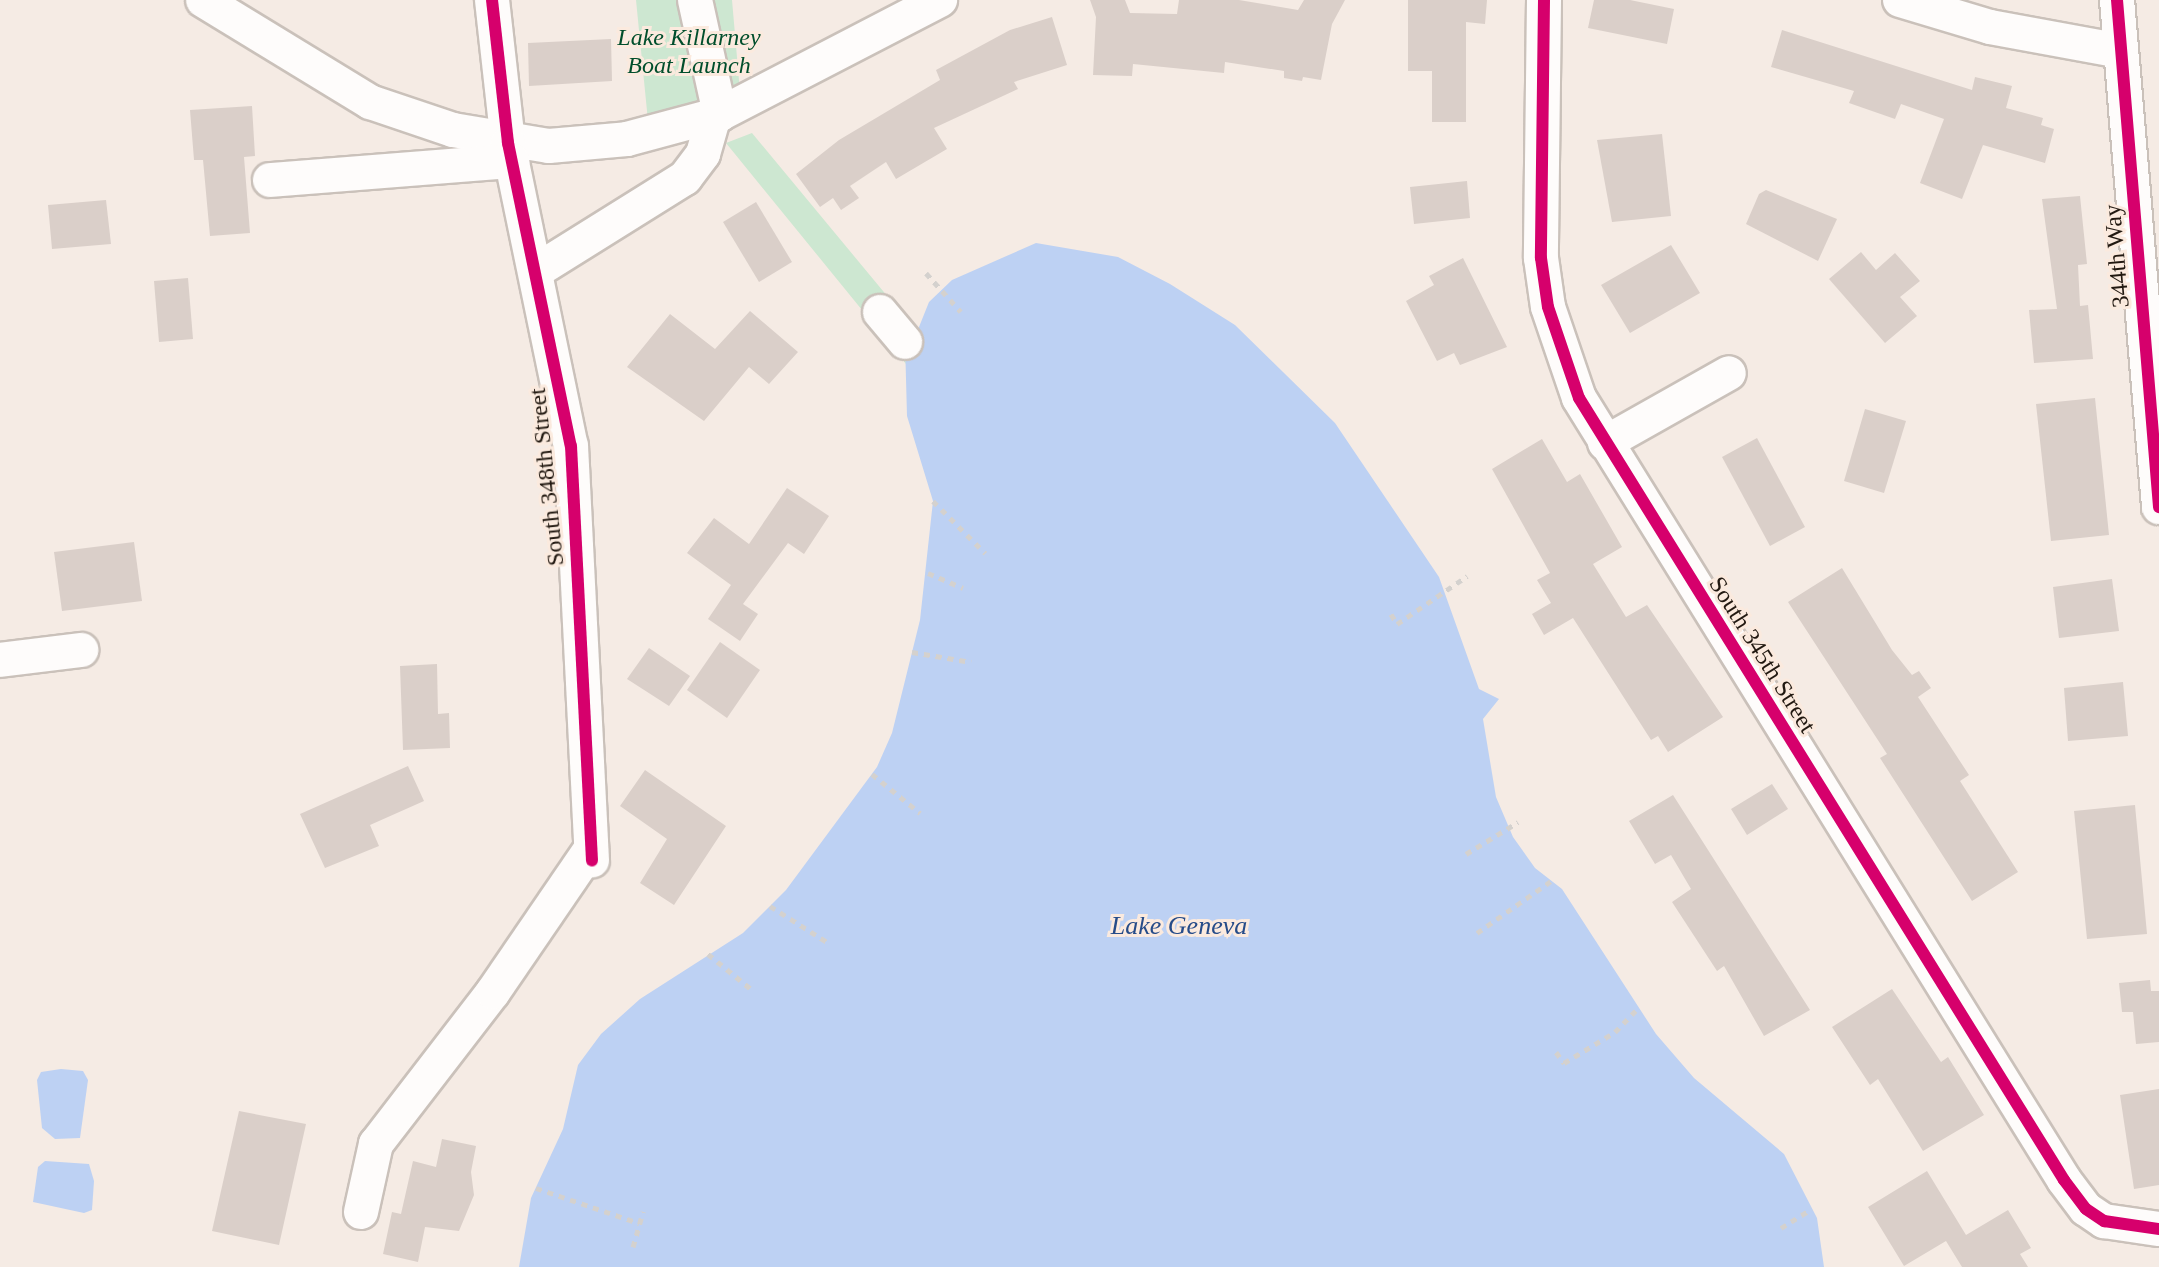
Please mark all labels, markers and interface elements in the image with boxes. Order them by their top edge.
park label: Lake Killarney Boat Launch [617,24,761,80]
street label: 344th Way [2098,203,2136,309]
street label: South 348th Street [523,387,571,567]
street label: South 345th Street [1702,572,1822,738]
water label: Lake Geneva [1111,910,1247,942]

